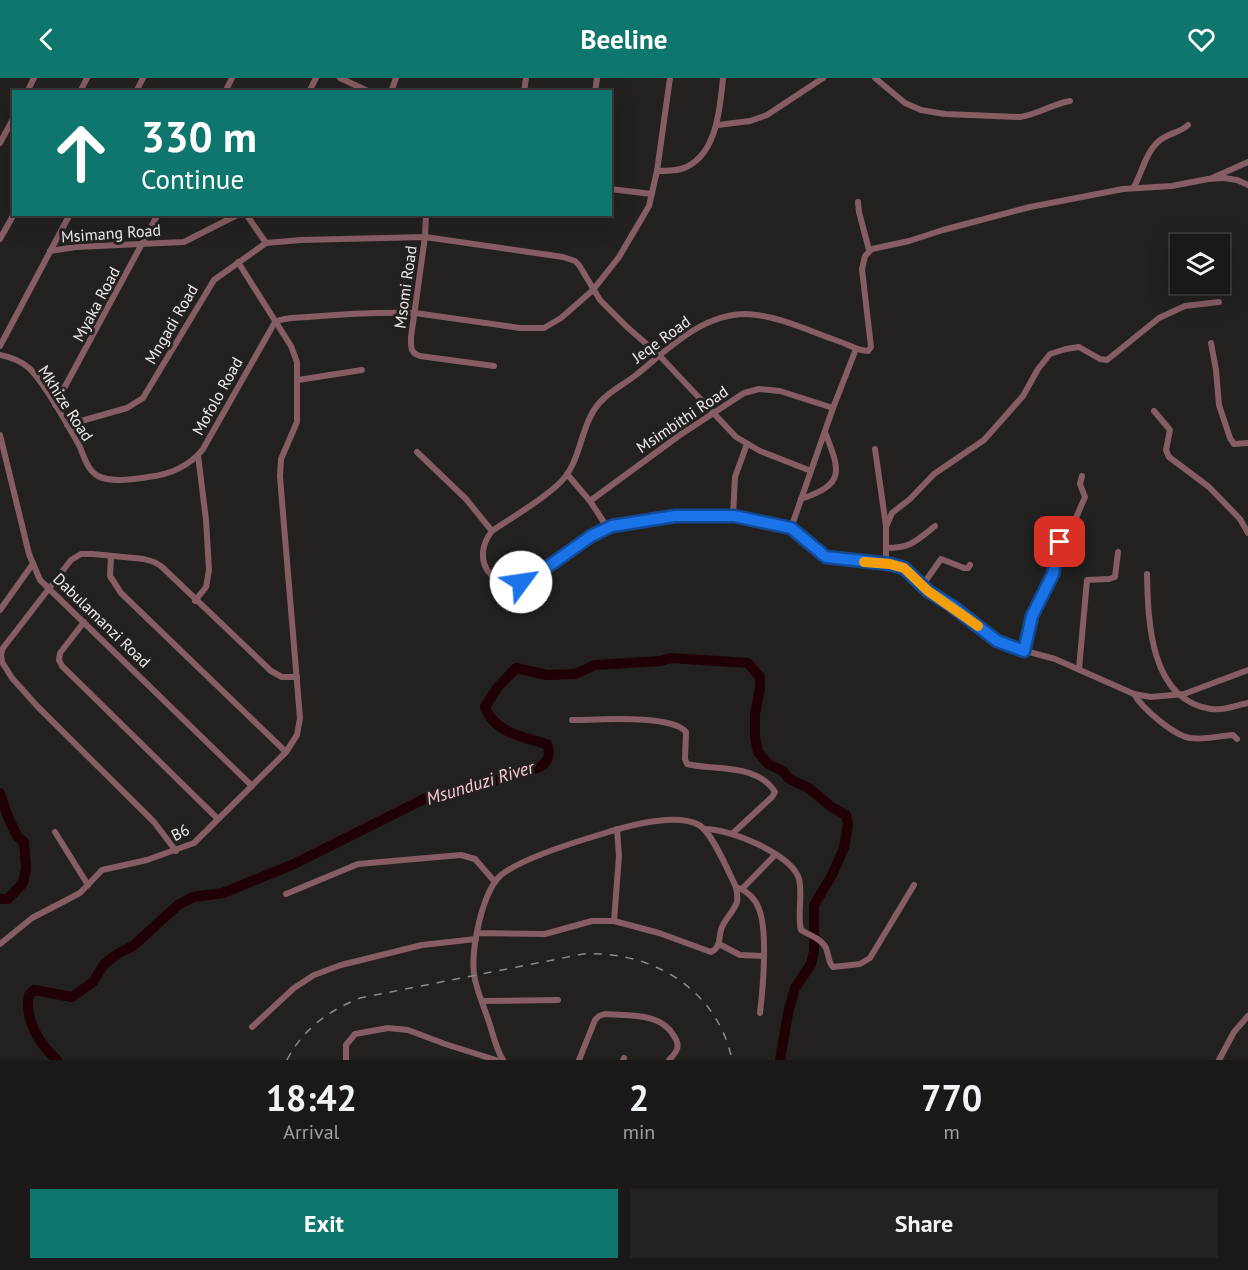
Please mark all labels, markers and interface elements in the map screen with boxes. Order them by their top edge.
text: Beeline [581,22,667,56]
icon: back [30,23,63,56]
icon: heart [1185,23,1218,56]
text: 330 m [141,109,257,164]
icon: ahead [42,114,120,192]
text: Continue [141,162,244,196]
street label: Msimang Road [60,220,162,246]
map controls [1170,234,1230,294]
button: layers [1170,234,1230,294]
street label: Msomi Road [389,244,421,330]
street label: Myaka Road [68,263,124,345]
street label: Mngadi Road [140,280,202,368]
street label: Jeqe Road [627,311,694,368]
street label: Mofolo Road [187,354,247,438]
street label: Mkhize Road [34,361,98,445]
street label: Msimbithi Road [632,381,732,457]
pin [1034,516,1085,567]
icon: arrive [1043,525,1076,558]
position arrow [489,550,553,614]
street label: Dabulamanzi Road [49,569,155,671]
water label: Msunduzi River [423,755,538,810]
street label: B6 [167,819,193,845]
text: 18:42 [266,1074,357,1121]
text: 2 [629,1074,649,1121]
text: 770 [921,1074,982,1121]
text: Arrival [283,1119,339,1145]
text: min [623,1119,655,1145]
text: m [944,1119,960,1145]
button: Exit [30,1189,618,1258]
button: Share [630,1189,1218,1258]

